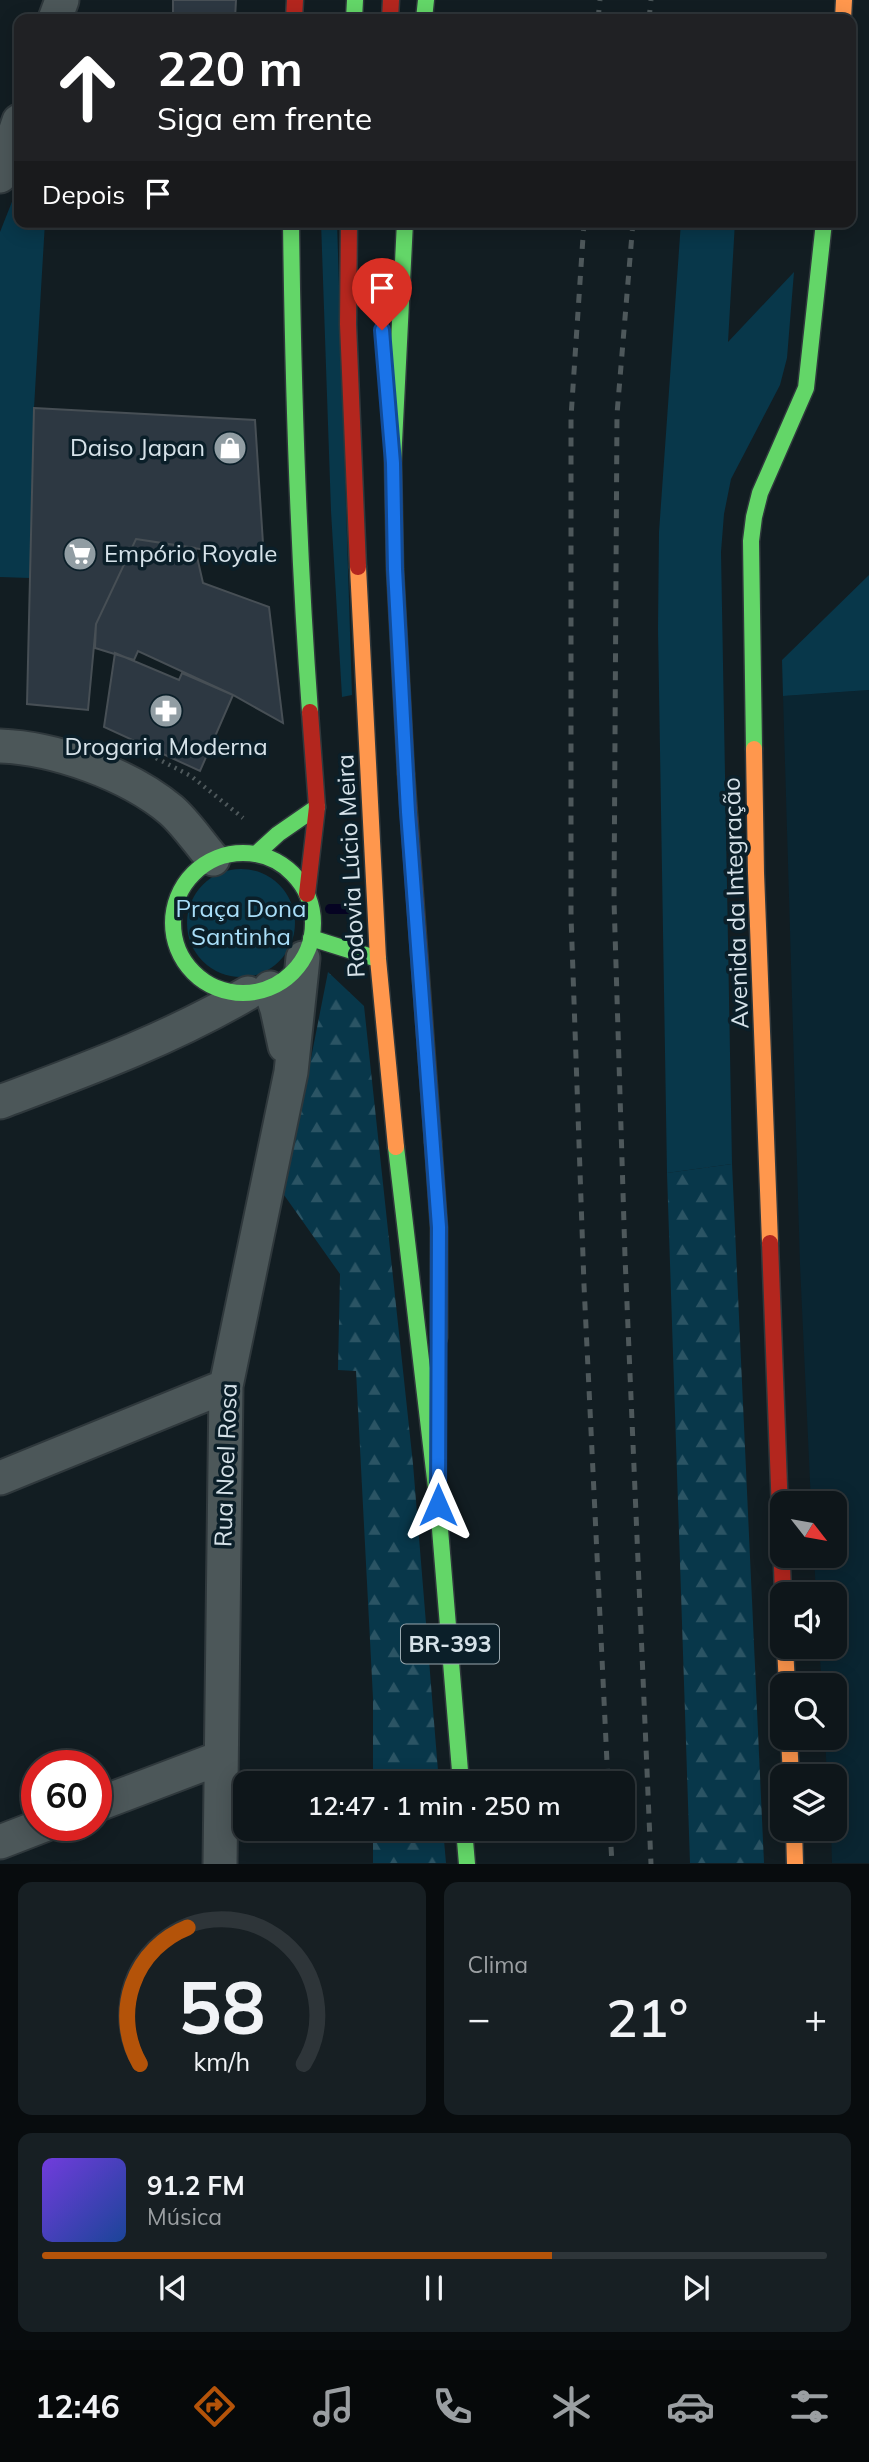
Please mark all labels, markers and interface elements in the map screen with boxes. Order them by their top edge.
text: 220 m [157,37,303,98]
icon: ahead [42,42,133,133]
text: Siga em frente [157,98,372,138]
icon: arrive [139,175,177,213]
text: Depois [42,178,125,211]
pin [352,258,412,330]
icon: arrive [363,269,401,307]
shop icon: Daiso Japan [211,429,249,467]
place label: Daiso Japan [70,432,205,462]
supermarket icon: Empório Royale [61,535,99,573]
place label: Empório Royale [104,538,277,568]
pharmacy icon: Drogaria Moderna [147,692,185,730]
place label: Drogaria Moderna [64,731,268,761]
street label: Rodovia Lúcio Meira [329,754,371,979]
street label: Avenida da Integração [716,777,754,1029]
park label: Praça Dona Santinha [176,893,306,951]
street label: Rua Noel Rosa [207,1382,243,1548]
position arrow [401,1468,475,1542]
north arrow [770,1491,847,1568]
map controls [770,1491,847,1841]
button: sound [770,1582,847,1659]
road number: BR-393 [401,1624,499,1664]
button: search [770,1673,847,1750]
speed limit sign: 60 [21,1750,112,1841]
button: layers [770,1764,847,1841]
text: 12:47 · 1 min · 250 m [307,1789,561,1822]
text: Clima [468,1950,528,1979]
text: 58 [178,1962,265,2053]
text: 21° [606,1985,688,2050]
text: − [468,1994,490,2042]
text: + [804,1994,827,2042]
text: km/h [193,2046,250,2077]
text: 91.2 FM [147,2169,245,2202]
text: Música [147,2202,222,2231]
icon: previous [154,2269,192,2307]
icon: pause [415,2269,453,2307]
icon: next [677,2269,715,2307]
icon: directions [190,2382,239,2431]
icon: music [309,2382,358,2431]
icon: phone [428,2382,477,2431]
icon: climate [547,2382,596,2431]
icon: car [666,2382,715,2431]
icon: filters [785,2382,834,2431]
text: 12:46 [35,2386,120,2426]

